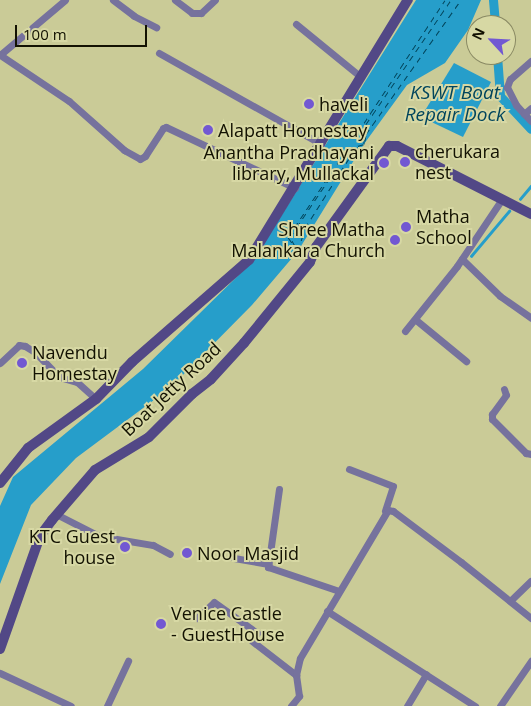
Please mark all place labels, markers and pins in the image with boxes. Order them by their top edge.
place label: haveli [319,93,368,115]
marker: haveli [303,98,315,110]
place label: Alapatt Homestay [218,119,367,141]
marker: Alapatt Homestay [202,124,214,136]
place label: cherukara nest [415,141,500,183]
place label: Anantha Pradhayani library, Mullackal [204,142,374,184]
marker: cherukara nest [399,156,411,168]
marker: Anantha Pradhayani library, Mullackal [378,157,390,169]
place label: Matha School [416,206,472,248]
place label: Shree Matha Malankara Church [231,219,385,262]
marker: Matha School [400,221,412,233]
marker: Shree Matha Malankara Church [389,234,401,246]
place label: Navendu Homestay [32,342,117,384]
marker: Navendu Homestay [16,357,28,369]
place label: KTC Guest house [29,526,115,568]
marker: KTC Guest house [119,541,131,553]
place label: Noor Masjid [197,542,299,564]
marker: Noor Masjid [181,547,193,559]
place label: Venice Castle - GuestHouse [171,603,285,646]
marker: Venice Castle - GuestHouse [155,618,167,630]

